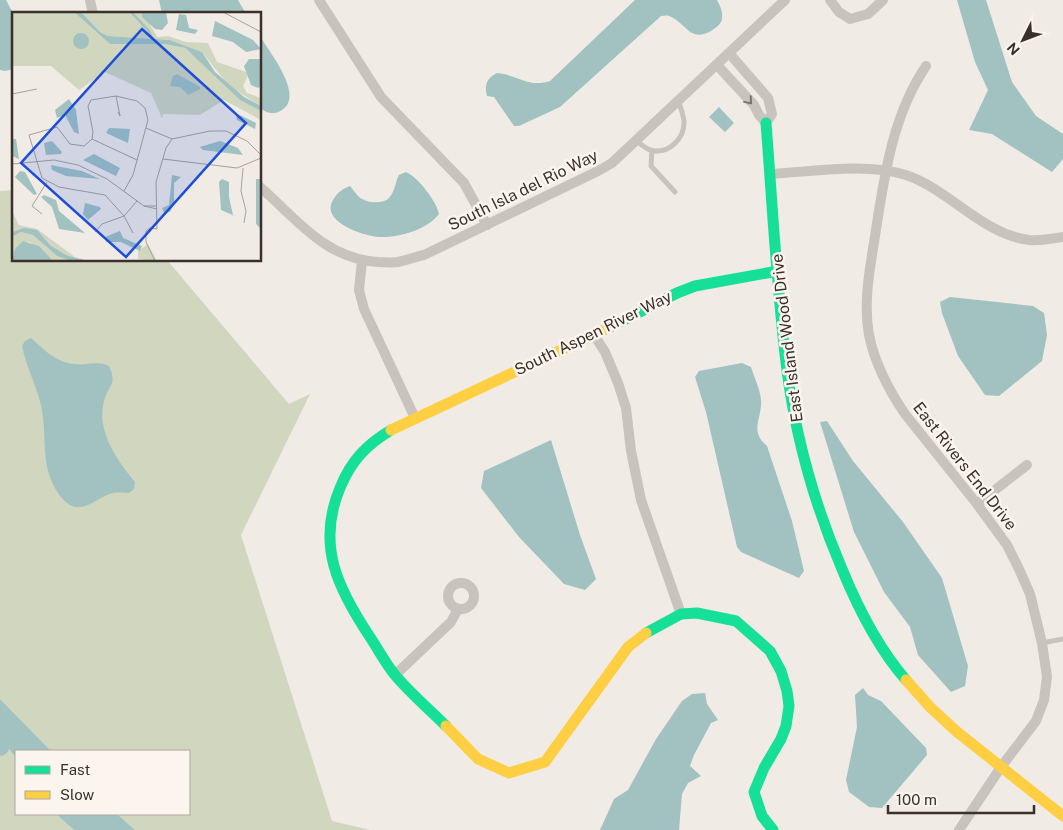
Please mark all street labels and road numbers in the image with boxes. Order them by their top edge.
street label: South Isla del Rio Way [445,145,601,235]
street label: East Island Wood Drive [767,253,807,423]
street label: South Aspen River Way [511,286,675,379]
street label: East Rivers End Drive [909,398,1021,534]

